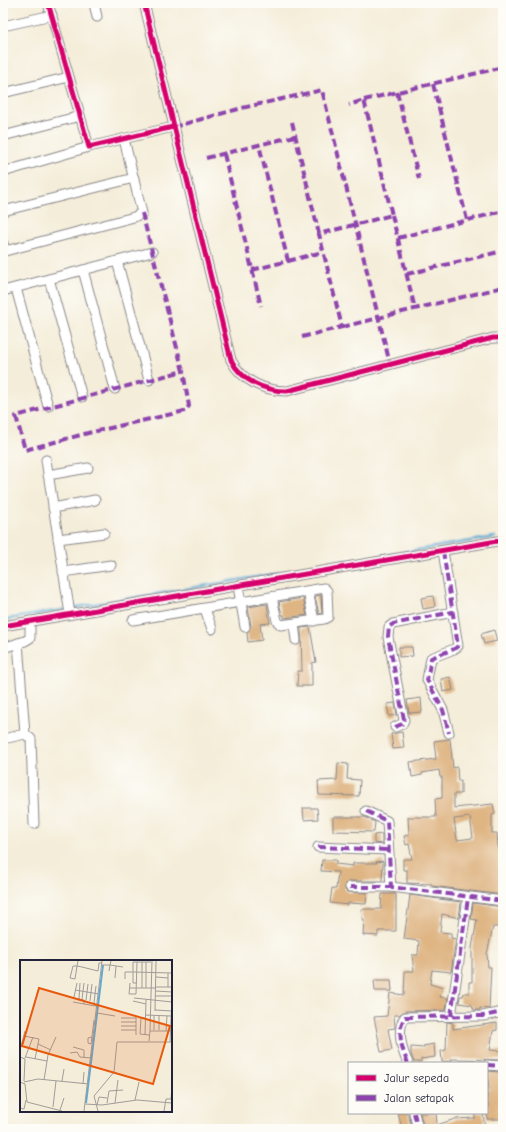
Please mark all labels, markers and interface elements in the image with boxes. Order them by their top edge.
inset map [20,960,172,1112]
legend [348,1062,488,1114]
text: Jalur sepeda [384,1071,449,1085]
text: Jalan setapak [384,1091,454,1105]

